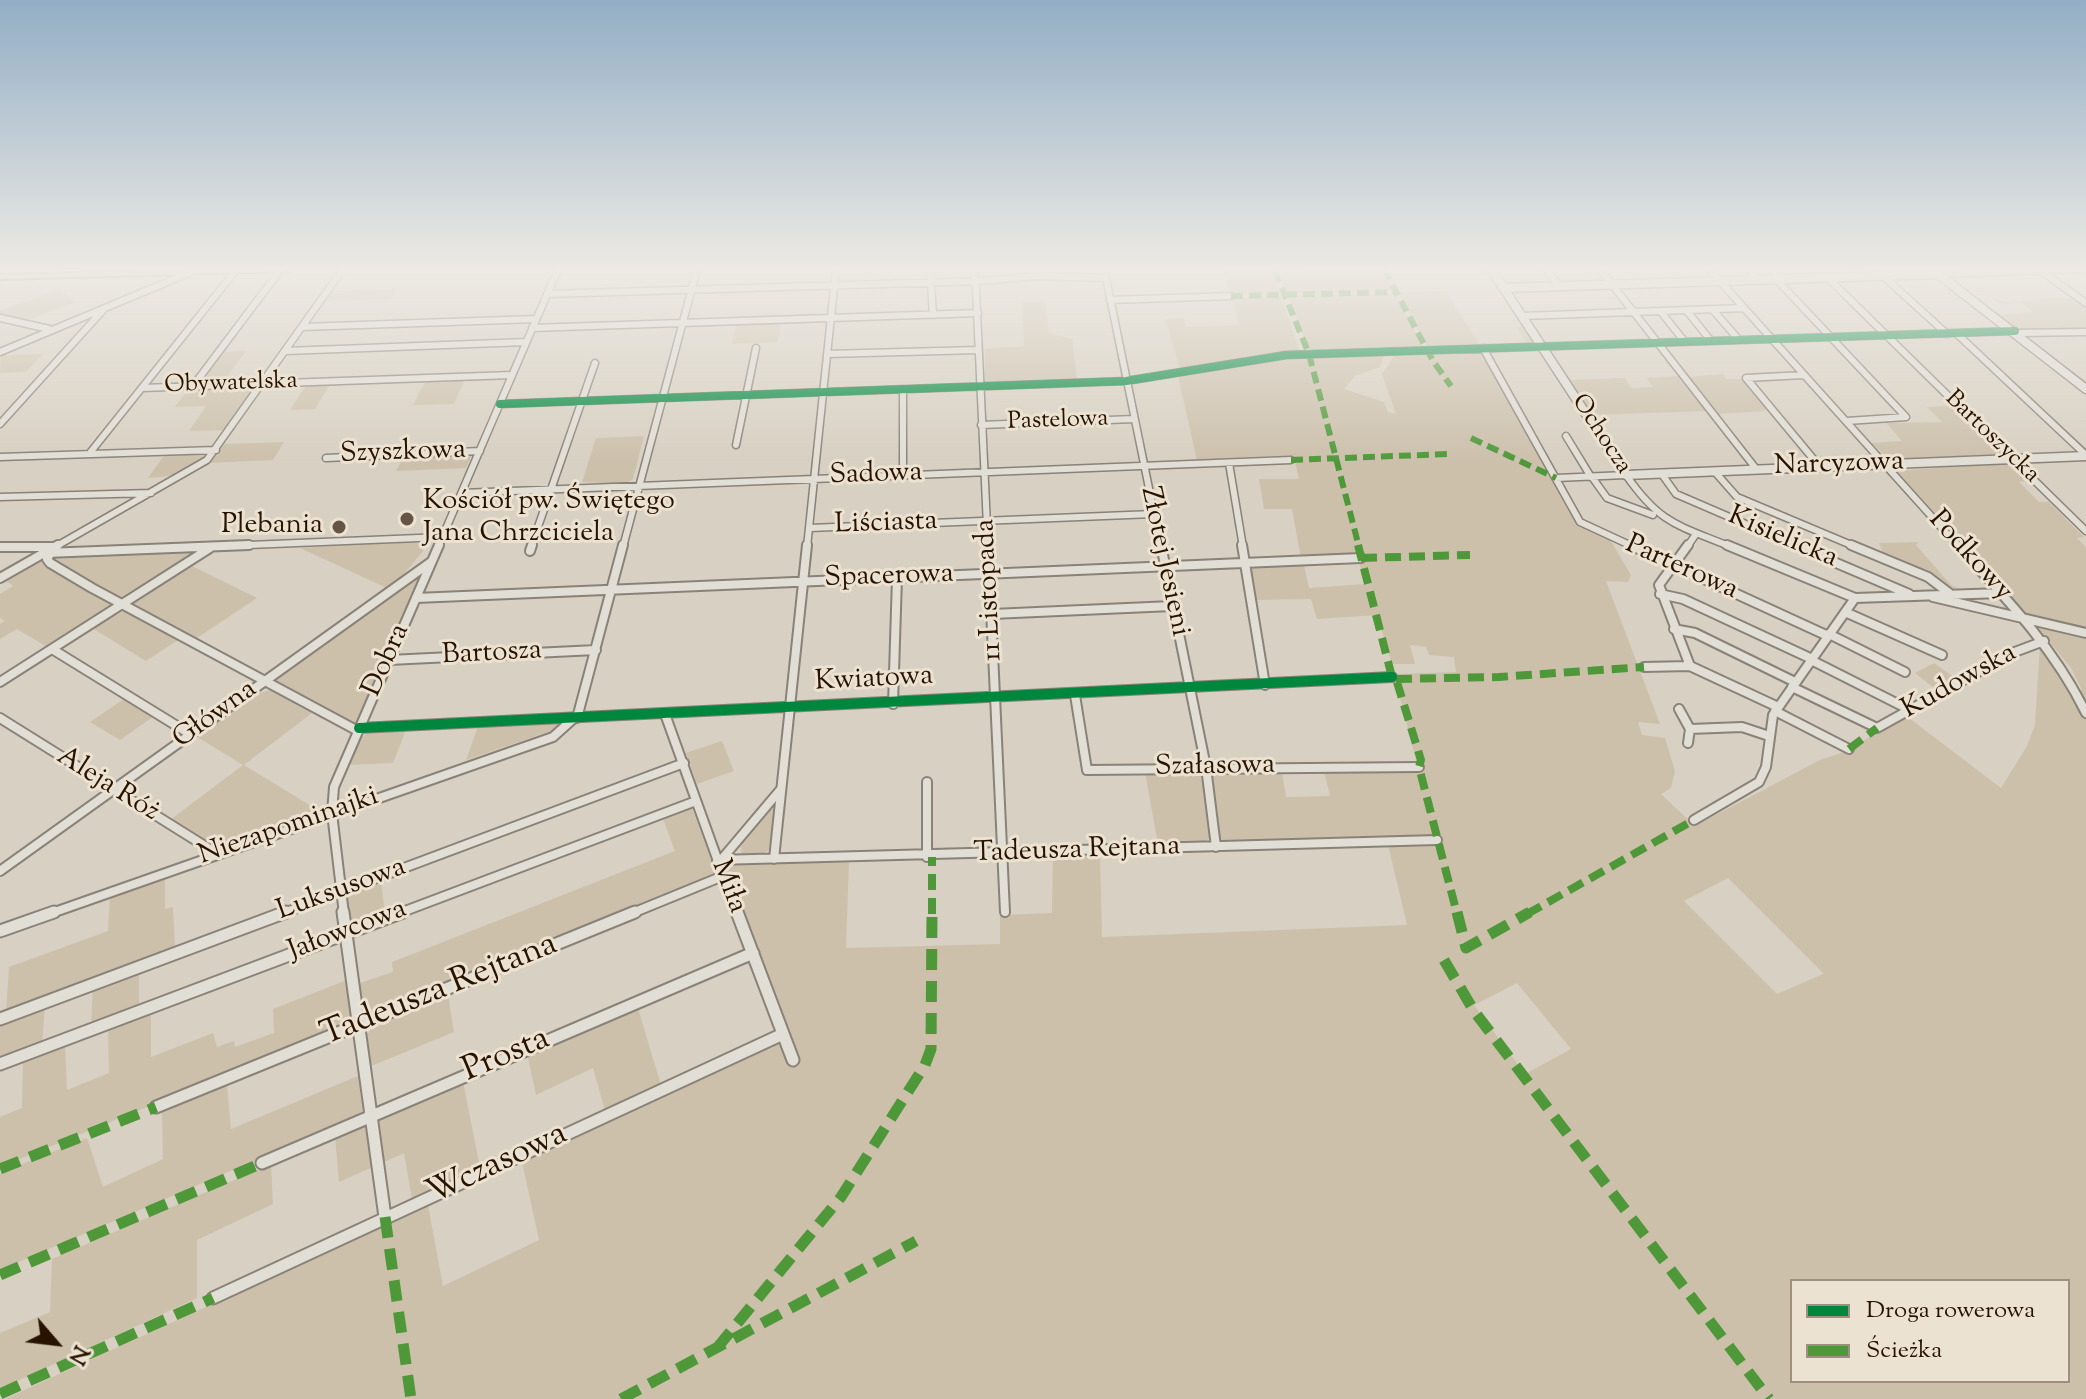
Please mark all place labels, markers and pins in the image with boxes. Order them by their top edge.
place label: Kościół pw. Świętego Jana Chrzciciela [423,486,675,552]
place label: Plebania [221,510,323,544]
marker: Kościół pw. Świętego Jana Chrzciciela [398,510,416,528]
marker: Plebania [330,518,348,536]

